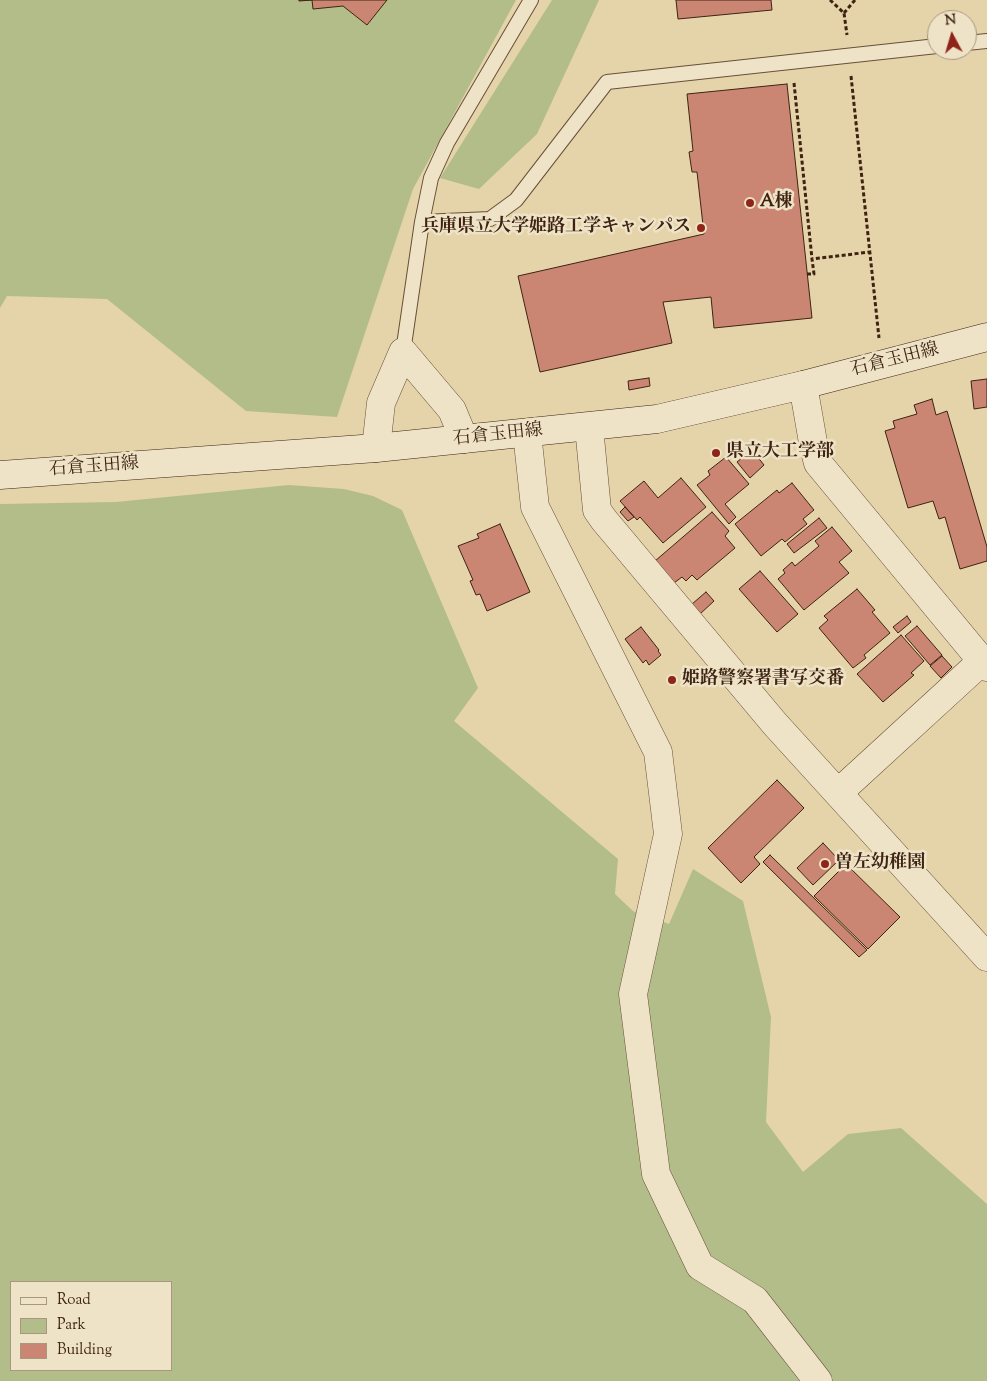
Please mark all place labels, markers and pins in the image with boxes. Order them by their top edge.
place label: A棟 [760,192,793,214]
marker: A棟 [744,197,756,209]
place label: 兵庫県立大学姫路工学キャンパス [421,217,691,239]
marker: 兵庫県立大学姫路工学キャンパス [695,222,707,234]
place label: 県立大工学部 [726,442,834,464]
marker: 県立大工学部 [710,447,722,459]
place label: 姫路警察署書写交番 [682,669,844,691]
marker: 姫路警察署書写交番 [666,674,678,686]
place label: 曽左幼稚園 [835,853,925,875]
marker: 曽左幼稚園 [819,858,831,870]

